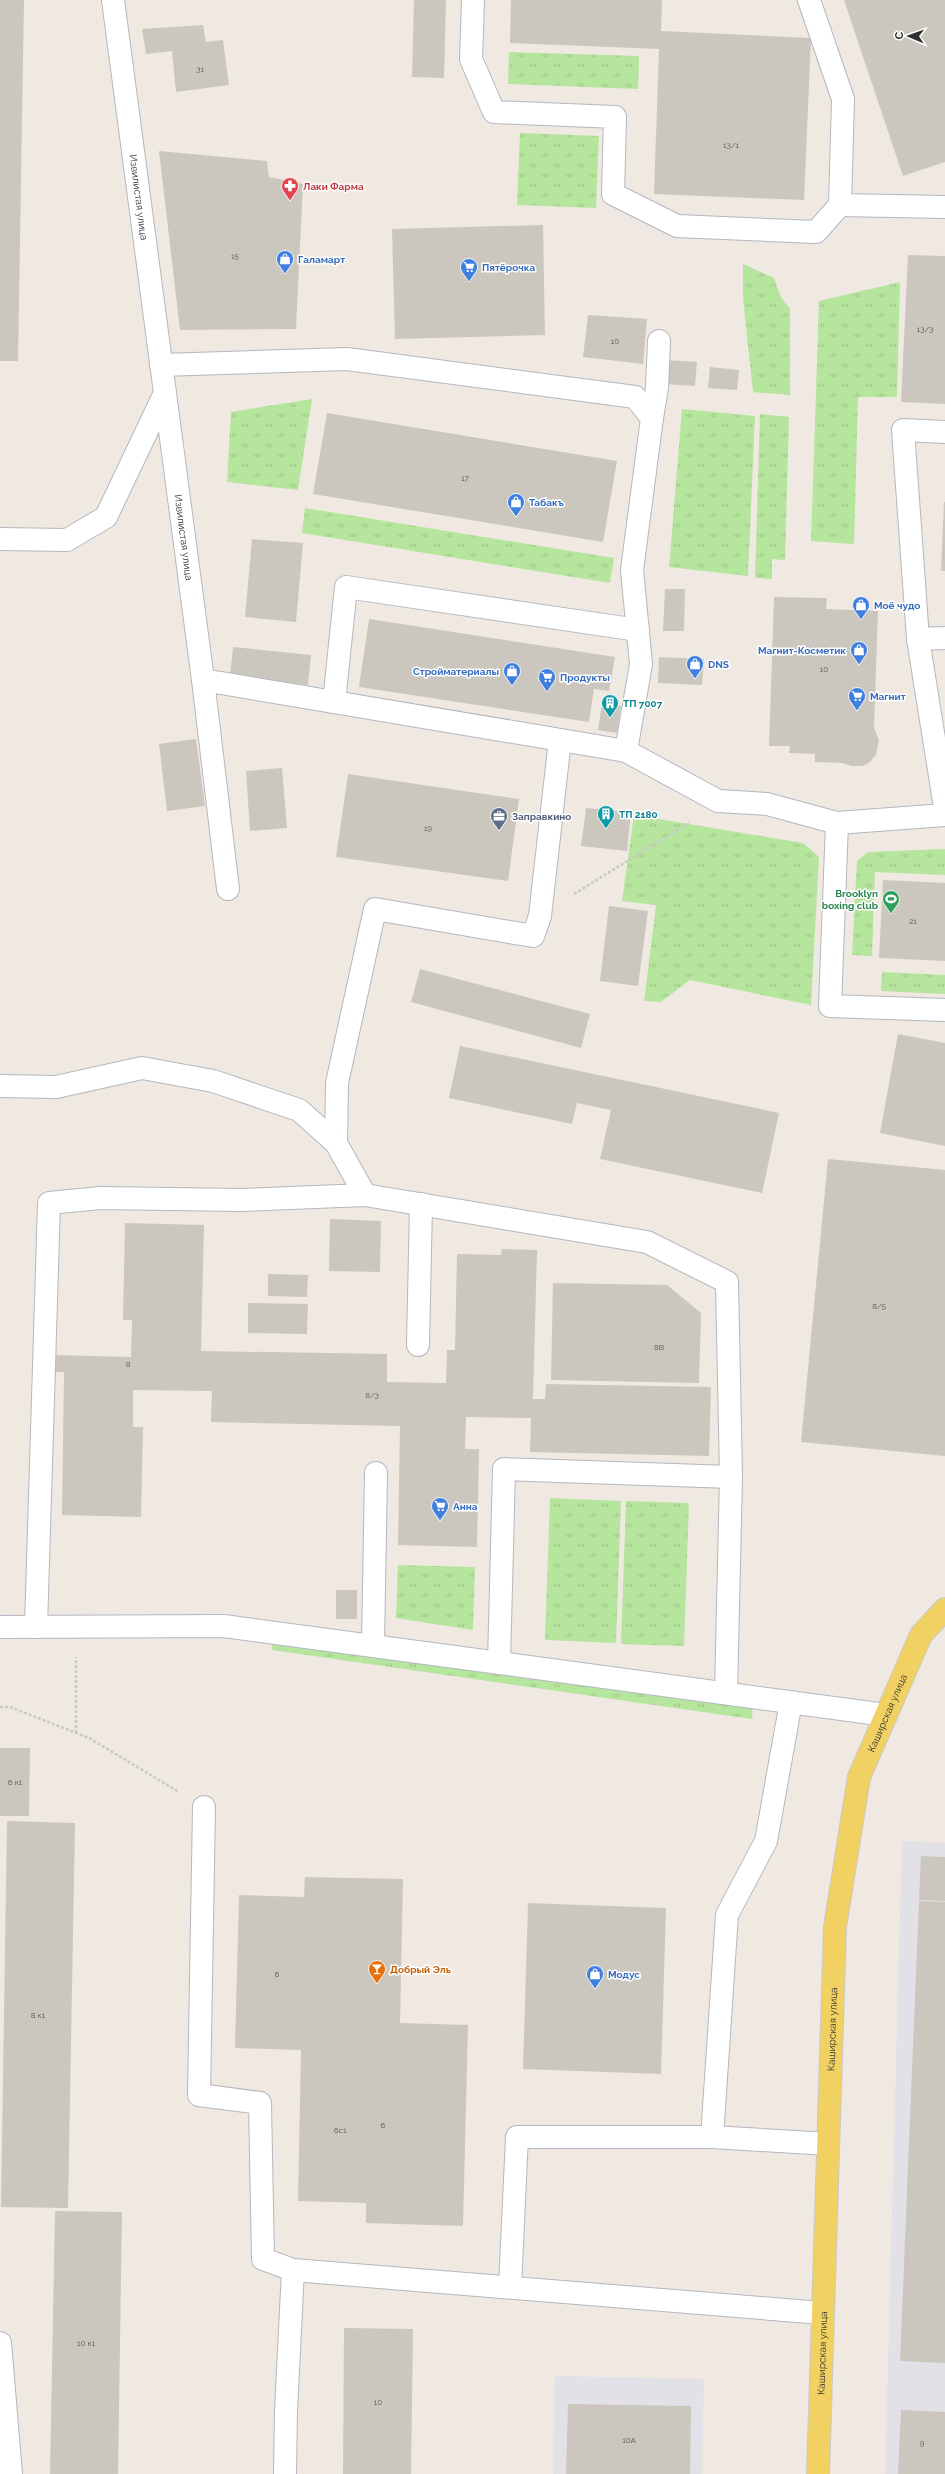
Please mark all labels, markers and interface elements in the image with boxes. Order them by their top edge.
north arrow [889,16,929,56]
text: С [893,31,906,40]
house number: 31 [196,64,204,74]
house number: 13/1 [723,140,739,150]
street label: Извилистая улица [127,154,150,241]
pharmacy icon: Лаки Фарма [280,176,300,201]
place label: Лаки Фарма [303,181,364,192]
shop icon: Галамарт [275,249,295,274]
house number: 15 [231,251,240,261]
place label: Галамарт [298,254,345,265]
supermarket icon: Пятёрочка [459,257,479,282]
place label: Пятёрочка [482,262,535,273]
house number: 13/3 [917,324,933,334]
house number: 10 [611,336,619,346]
house number: 17 [461,473,470,483]
shop icon: Табакъ [506,492,526,517]
street label: Извилистая улица [172,494,195,581]
place label: Табакъ [529,497,564,508]
shop icon: Моё чудо [851,595,871,620]
place label: Моё чудо [874,600,920,611]
shop icon: Магнит-Косметик [849,640,869,665]
place label: Магнит-Косметик [758,645,846,656]
shop icon: DNS [685,654,705,679]
place label: DNS [708,659,729,670]
shop icon: Стройматериалы [502,661,522,686]
house number: 10 [820,664,828,674]
place label: Стройматериалы [413,666,499,677]
supermarket icon: Продукты [537,667,557,692]
place label: Продукты [560,672,610,683]
supermarket icon: Магнит [847,686,867,711]
place label: Магнит [870,691,906,702]
building icon: ТП 7007 [600,693,620,718]
place label: ТП 7007 [623,698,663,709]
building icon: ТП 2180 [596,804,616,829]
office icon: Заправкино [489,806,509,831]
place label: ТП 2180 [619,809,658,820]
place label: Заправкино [512,811,571,822]
house number: 19 [424,823,432,833]
place label: Brooklyn boxing club [822,888,879,911]
sports icon: Brooklyn boxing club [881,889,901,914]
house number: 21 [909,916,917,926]
house number: 8/5 [872,1301,886,1311]
house number: 8В [654,1342,664,1352]
house number: 8 [126,1359,131,1369]
house number: 8/3 [365,1390,379,1400]
supermarket icon: Анна [430,1496,450,1521]
place label: Анна [453,1501,478,1512]
street label: Каширская улица [866,1673,909,1754]
house number: 6 к1 [8,1777,23,1787]
bar icon: Добрый Эль [367,1959,387,1984]
place label: Добрый Эль [390,1964,452,1975]
shop icon: Модус [585,1964,605,1989]
house number: 6 [275,1969,280,1979]
place label: Модус [608,1969,640,1980]
street label: Каширская улица [826,1987,839,2071]
house number: 8 к1 [31,2010,46,2020]
house number: 6 [381,2120,386,2130]
house number: 6с1 [334,2125,347,2135]
street label: Каширская улица [815,2311,829,2395]
house number: 10 к1 [77,2338,96,2348]
house number: 10 [374,2397,382,2407]
house number: 10А [622,2435,636,2445]
house number: 9 [920,2438,925,2448]

